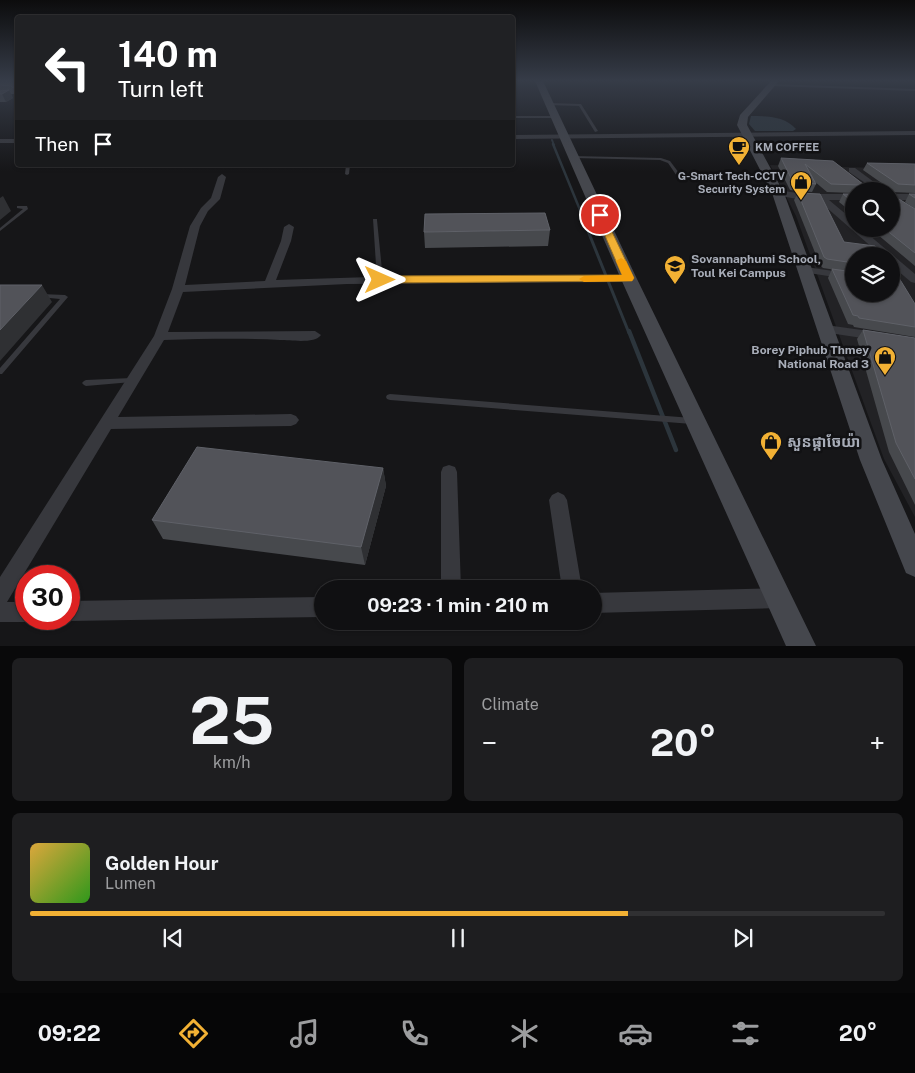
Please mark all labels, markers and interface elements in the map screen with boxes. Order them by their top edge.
text: 140 m [118,34,218,75]
icon: left [35,35,100,100]
text: Turn left [118,76,204,102]
icon: arrive [89,130,117,158]
text: Then [35,133,79,155]
cafe icon: KM COFFEE [727,135,751,166]
place label: KM COFFEE [755,141,819,153]
place label: G-Smart Tech-CCTV Security System [678,170,785,195]
shop icon: G-Smart Tech-CCTV Security System [789,170,813,201]
map controls [845,182,900,302]
button: search [845,182,900,237]
pin [579,194,621,236]
icon: arrive [586,201,614,229]
button: layers [845,247,900,302]
place label: Sovannaphumi School, Toul Kei Campus [691,252,821,280]
position arrow [353,253,405,305]
school or university icon: Sovannaphumi School, Toul Kei Campus [663,254,687,285]
place label: Borey Piphub Thmey National Road 3 [751,343,869,371]
shop icon: Borey Piphub Thmey National Road 3 [873,345,897,376]
shop icon: សួនផ្កាចែយ៉ា [759,430,783,461]
place label: សួនផ្កាចែយ៉ា [787,433,861,451]
speed limit sign: 30 [15,565,80,630]
text: 09:23 · 1 min · 210 m [367,594,549,616]
text: 25 [189,682,274,759]
text: Climate [482,695,539,714]
text: 20° [650,720,717,765]
text: − [482,726,497,759]
text: + [869,726,885,759]
text: km/h [213,753,251,772]
text: Golden Hour [105,852,219,874]
text: Lumen [105,874,156,893]
icon: previous [159,924,187,952]
icon: pause [444,924,472,952]
icon: next [729,924,757,952]
icon: directions [176,1016,211,1051]
icon: music [287,1016,322,1051]
icon: phone [397,1016,432,1051]
icon: climate [507,1016,542,1051]
icon: car [618,1016,653,1051]
icon: filters [728,1016,763,1051]
text: 09:22 [38,1020,101,1046]
text: 20° [839,1020,877,1046]

